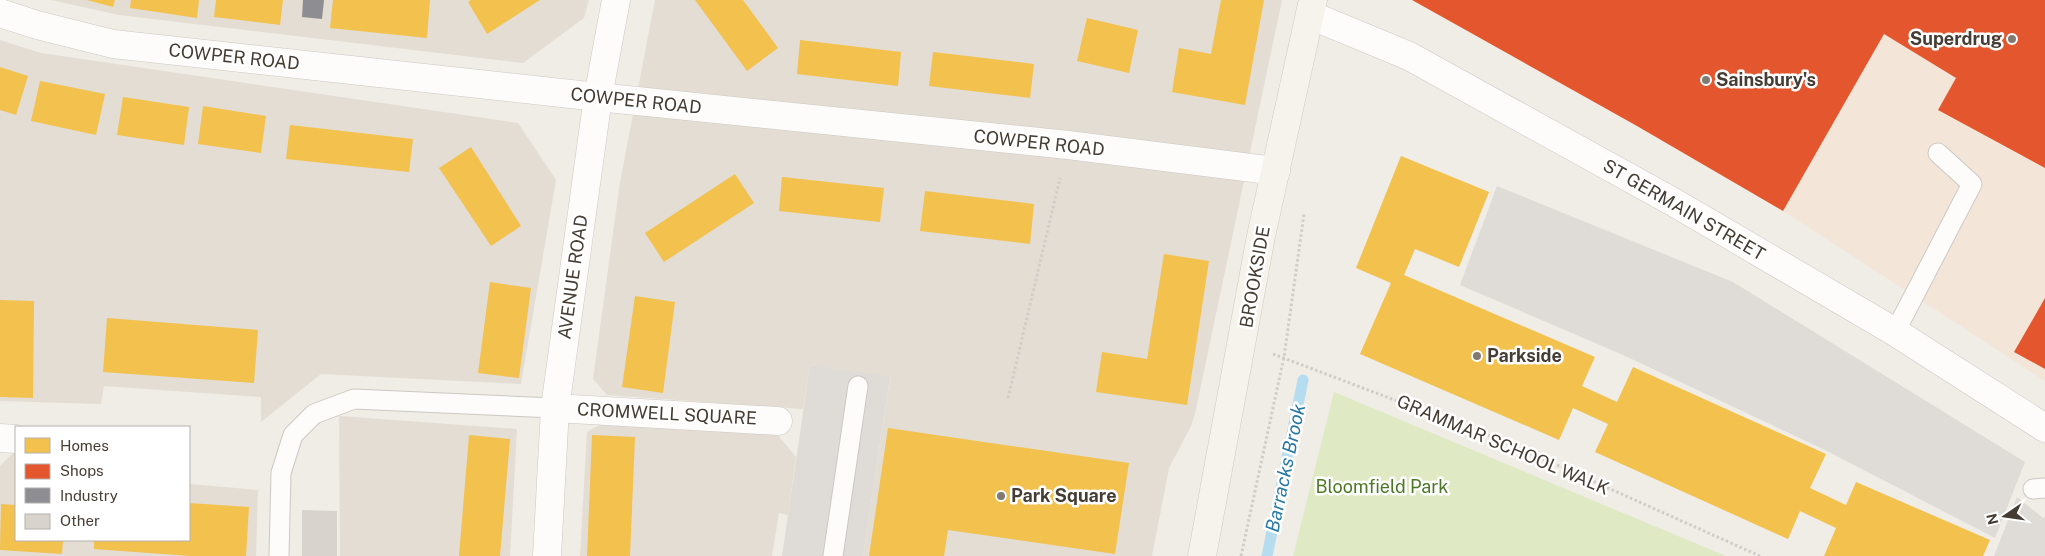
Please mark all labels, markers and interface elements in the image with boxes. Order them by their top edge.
place label: Superdrug [1910,28,2002,49]
marker: Superdrug [2006,33,2018,45]
street label: COWPER ROAD [168,39,301,74]
place label: Sainsbury's [1716,69,1816,90]
marker: Sainsbury's [1700,74,1712,86]
street label: COWPER ROAD [570,83,703,118]
street label: COWPER ROAD [973,125,1106,160]
street label: ST GERMAIN STREET [1600,155,1769,265]
street label: AVENUE ROAD [553,213,592,341]
street label: BROOKSIDE [1235,224,1274,329]
place label: Parkside [1487,345,1562,366]
marker: Parkside [1471,350,1483,362]
street label: GRAMMAR SCHOOL WALK [1394,390,1613,499]
street label: CROMWELL SQUARE [576,398,758,429]
water label: Barracks Brook [1261,401,1309,534]
legend [15,426,190,541]
text: Homes [60,437,109,454]
text: Shops [60,462,104,479]
park label: Bloomfield Park [1316,476,1448,497]
place label: Park Square [1011,485,1117,506]
text: Industry [60,487,118,504]
marker: Park Square [995,490,1007,502]
north arrow [1980,491,2030,541]
text: Other [60,512,100,529]
text: N [1983,512,2001,526]

